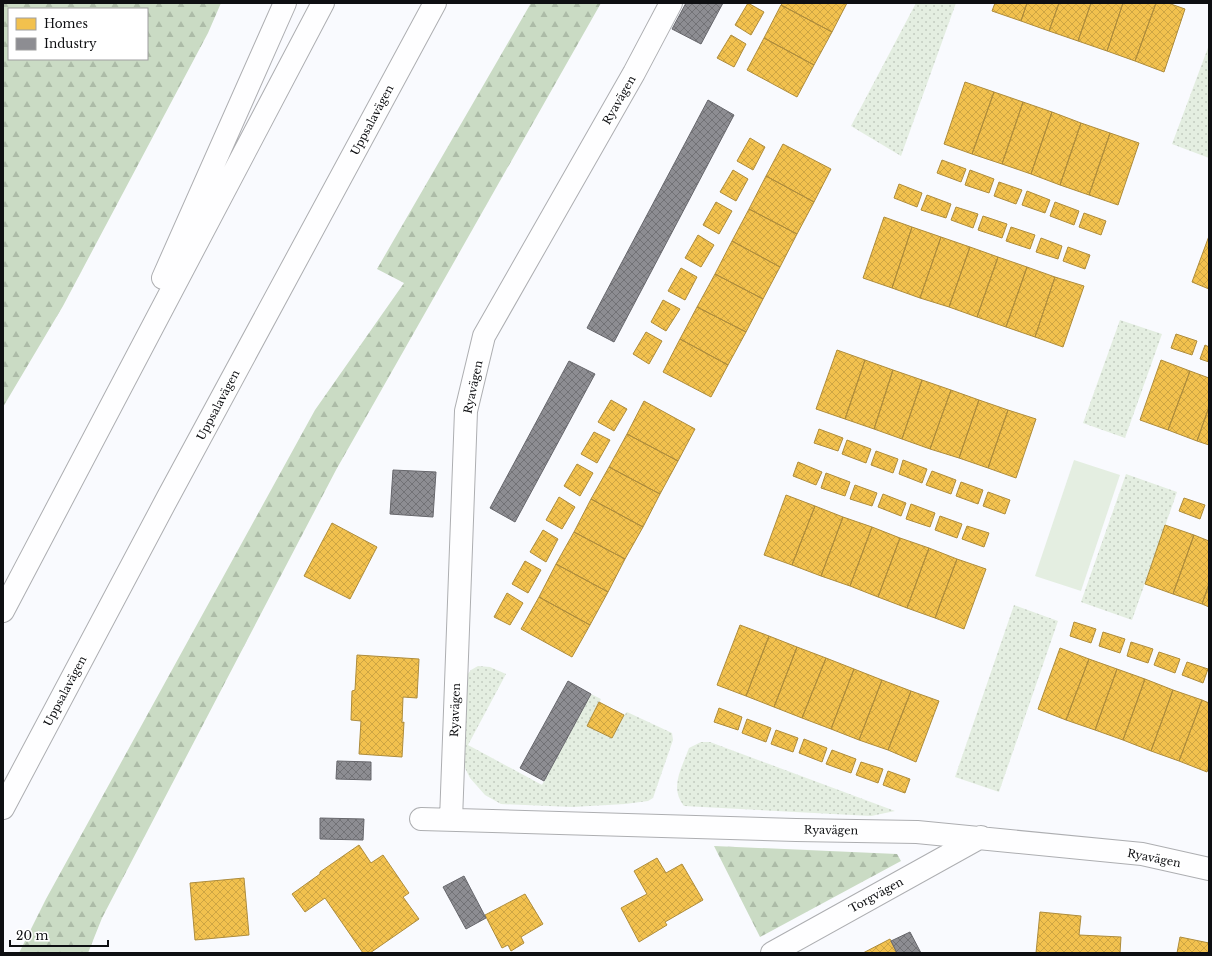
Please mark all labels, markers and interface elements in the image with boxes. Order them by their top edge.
legend [8,8,148,60]
text: Homes [44,16,88,31]
text: Industry [44,36,97,51]
street label: Ryavägen [599,73,639,127]
street label: Uppsalavägen [348,82,397,158]
street label: Ryavägen [461,359,486,415]
street label: Uppsalavägen [194,367,243,443]
street label: Uppsalavägen [41,653,90,729]
street label: Ryavägen [447,682,463,737]
street label: Ryavägen [804,823,859,837]
street label: Ryavägen [1126,846,1182,870]
street label: Torgvägen [846,874,906,916]
scale bar [10,922,108,948]
text: 20 m [16,928,48,943]

